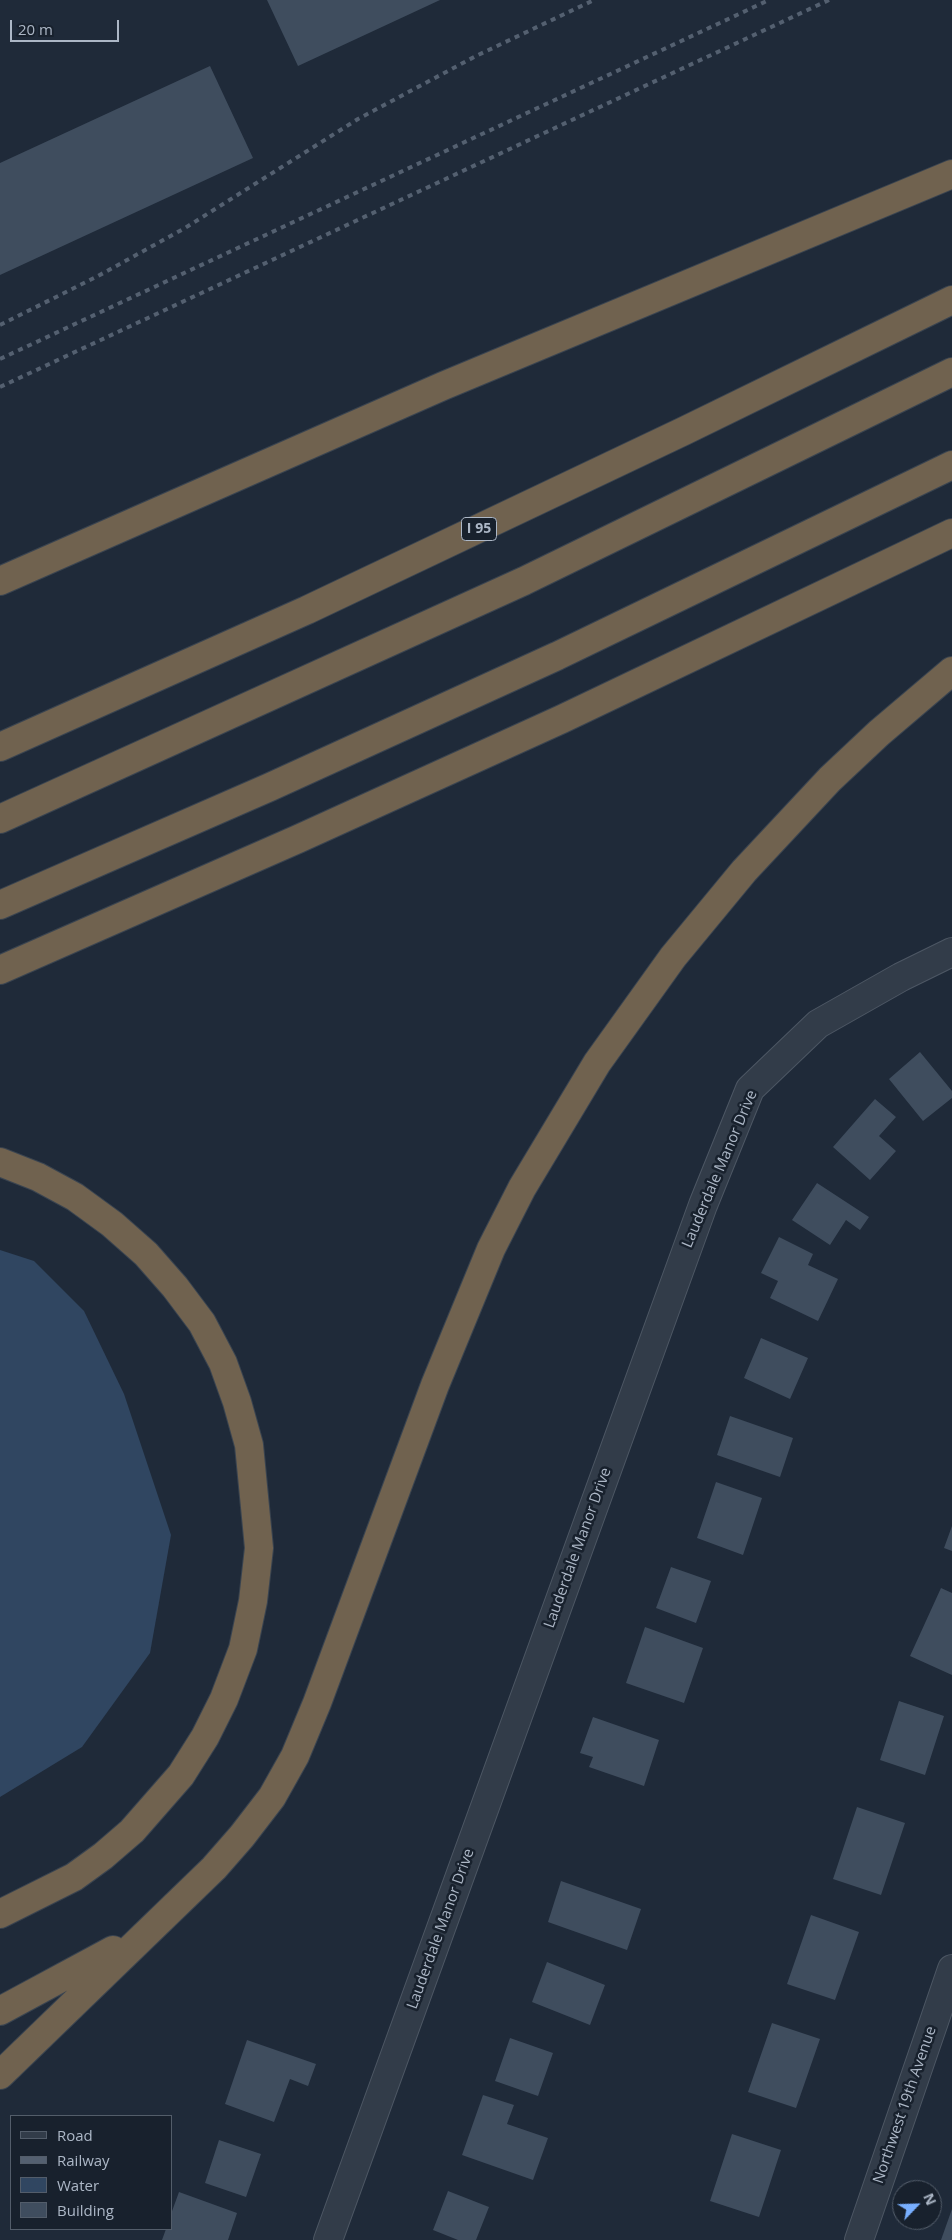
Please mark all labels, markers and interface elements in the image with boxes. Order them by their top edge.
scale bar [12,10,121,42]
text: 20 m [18,19,53,39]
road number: I 95 [462,518,496,540]
street label: Lauderdale Manor Drive [679,1087,761,1251]
street label: Lauderdale Manor Drive [541,1465,615,1631]
street label: Lauderdale Manor Drive [404,1846,478,2012]
street label: Northwest 19th Avenue [870,2024,940,2186]
legend [10,2115,172,2230]
text: Road [57,2125,93,2145]
text: Railway [57,2150,110,2170]
text: Water [57,2175,99,2195]
north arrow [892,2180,942,2230]
text: N [919,2190,941,2208]
text: Building [57,2200,114,2220]

